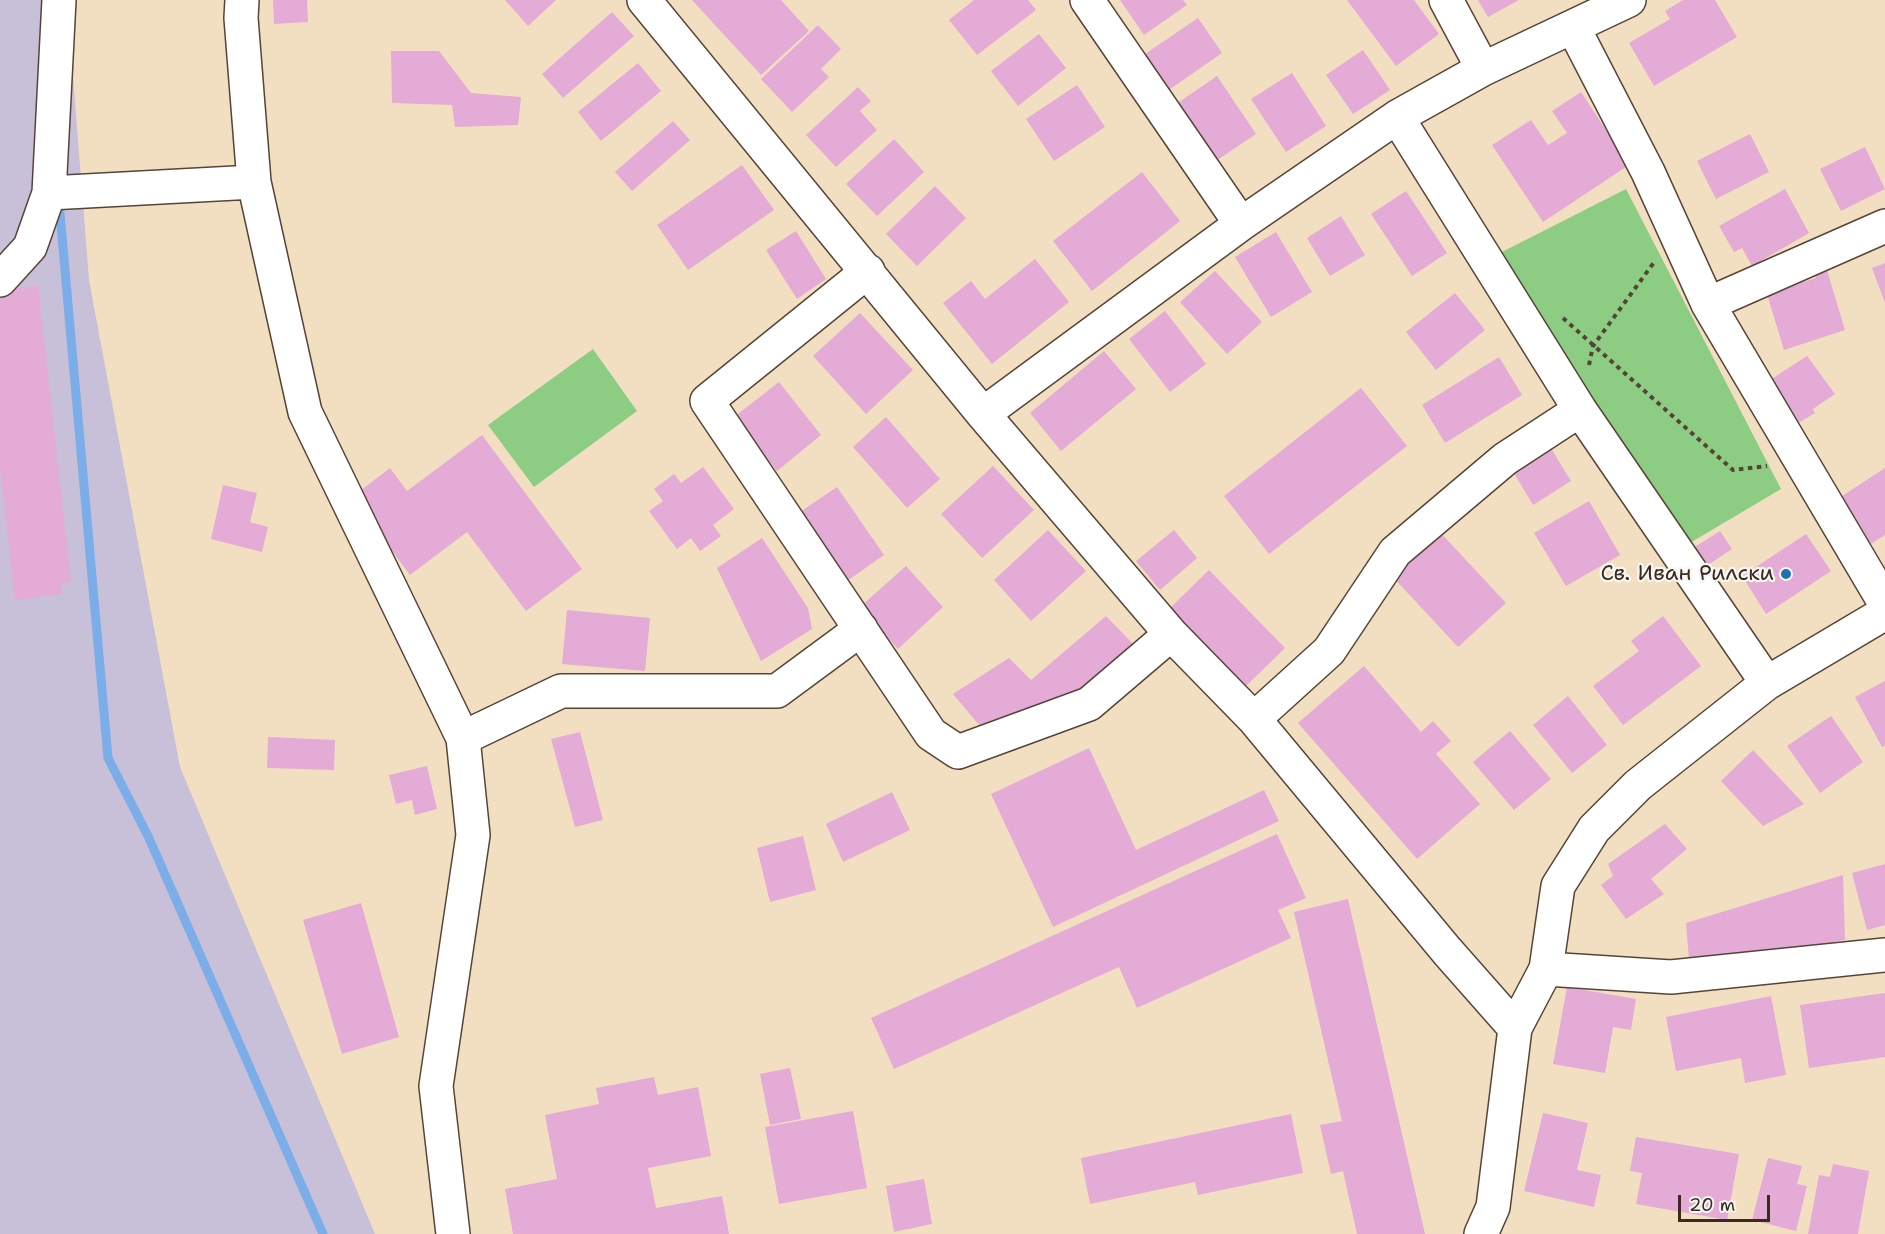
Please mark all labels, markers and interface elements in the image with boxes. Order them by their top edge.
place label: Св. Иван Рилски [1600,561,1774,587]
marker: Св. Иван Рилски [1779,567,1793,581]
scale bar [1681,1183,1772,1221]
text: 20 m [1689,1193,1735,1217]

